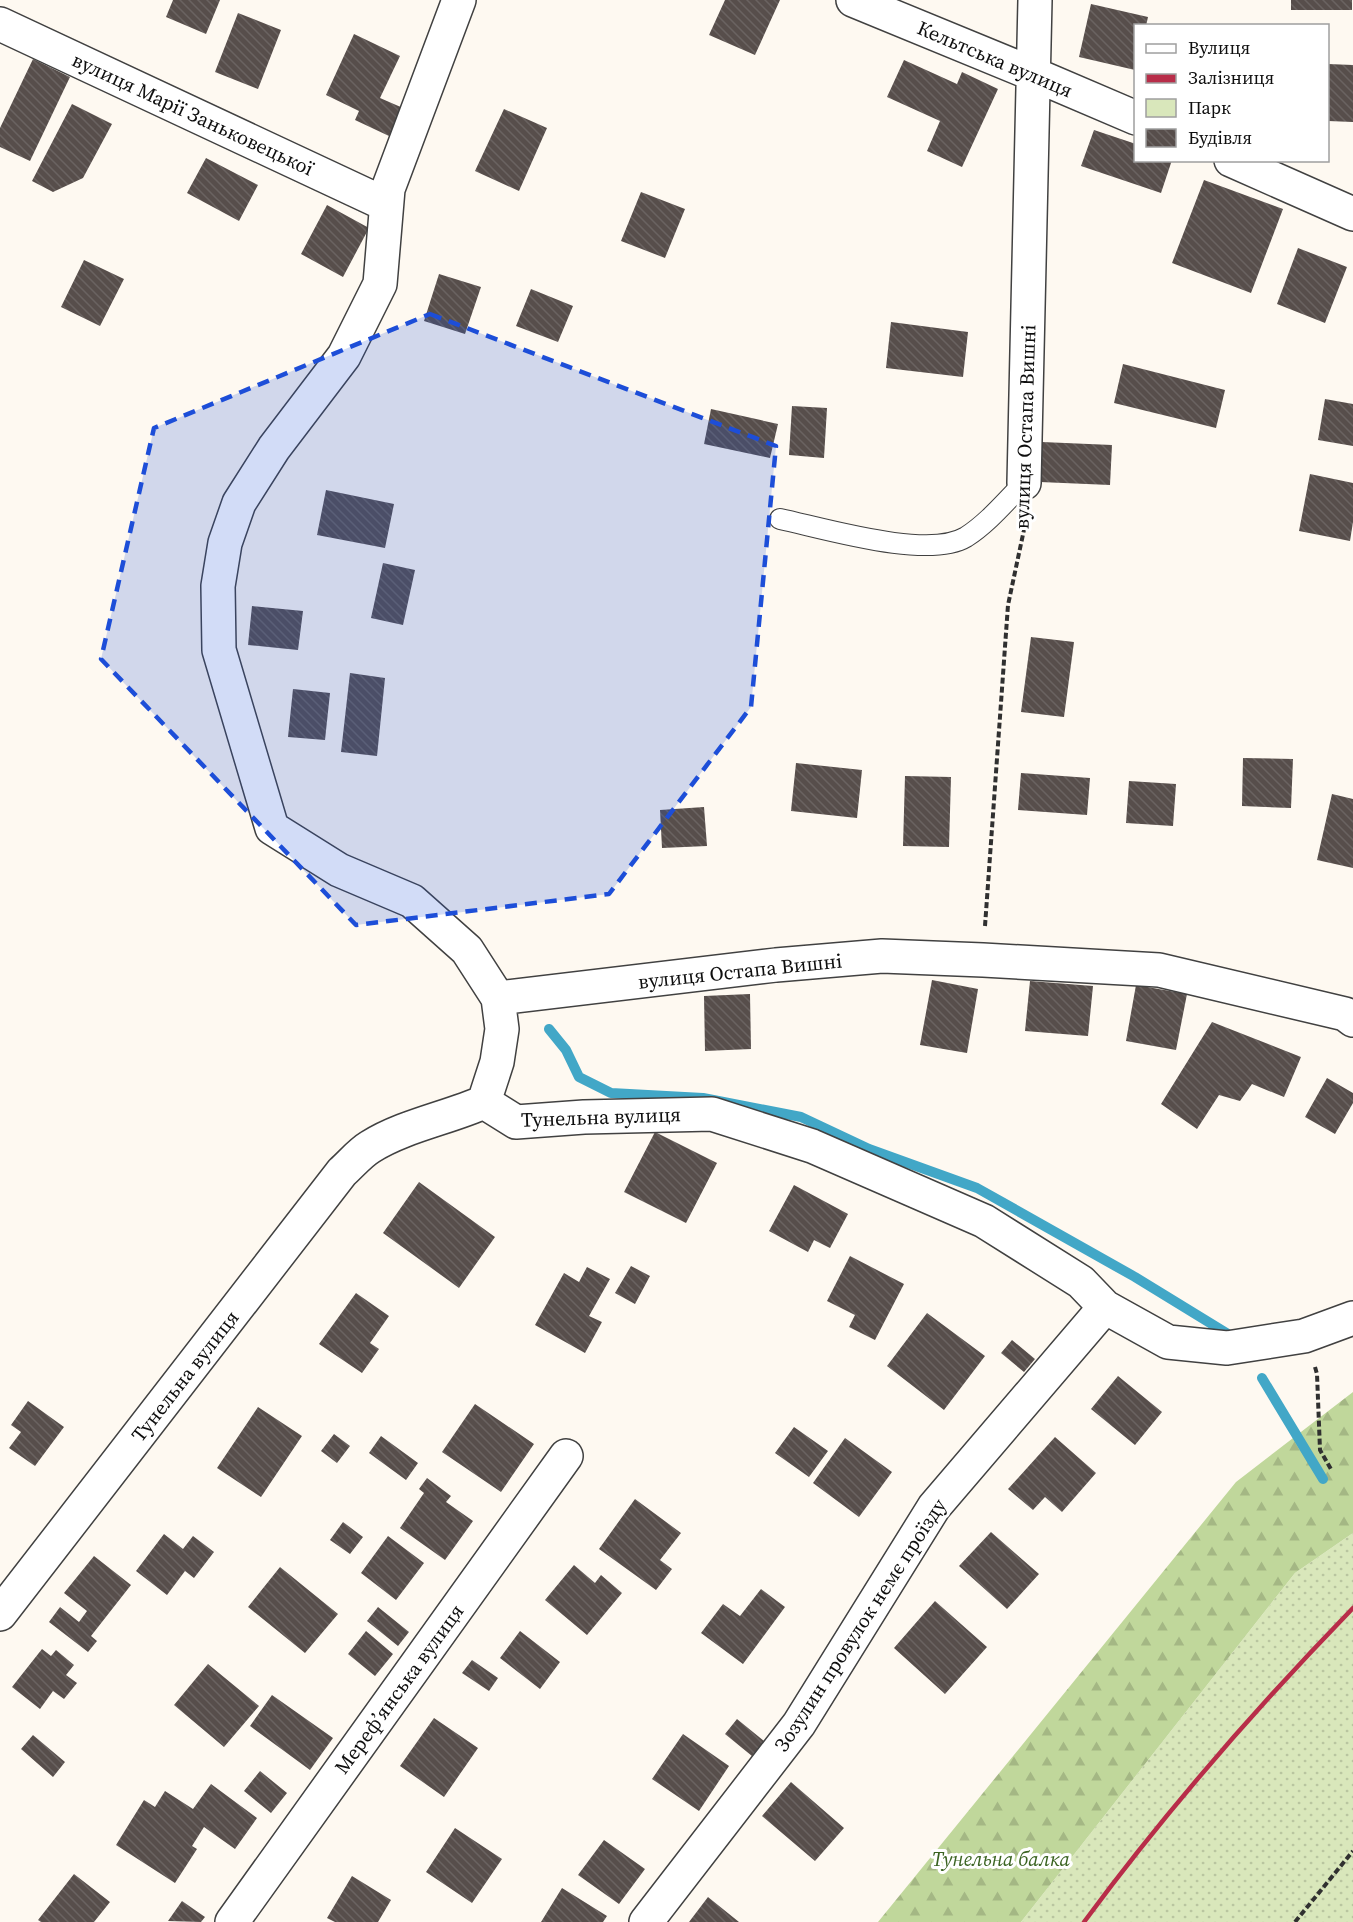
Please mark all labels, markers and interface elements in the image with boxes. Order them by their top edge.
street label: Кельтська вулиця [913,14,1077,104]
legend [1134,24,1329,162]
text: Вулиця [1188,35,1250,60]
street label: вулиця Марії Заньковецької [68,46,319,183]
text: Залізниця [1188,65,1274,90]
text: Парк [1188,95,1231,120]
text: Будівля [1188,125,1252,150]
street label: вулиця Остапа Вишні [1007,324,1043,530]
street label: вулиця Остапа Вишні [637,946,843,996]
street label: Тунельна вулиця [521,1100,681,1134]
street label: Тунельна вулиця [125,1304,245,1448]
street label: Зозулин провулок немє проїзду [767,1492,953,1757]
street label: Мерефʼянська вулиця [328,1598,470,1780]
park label: Тунельна балка [932,1845,1071,1873]

